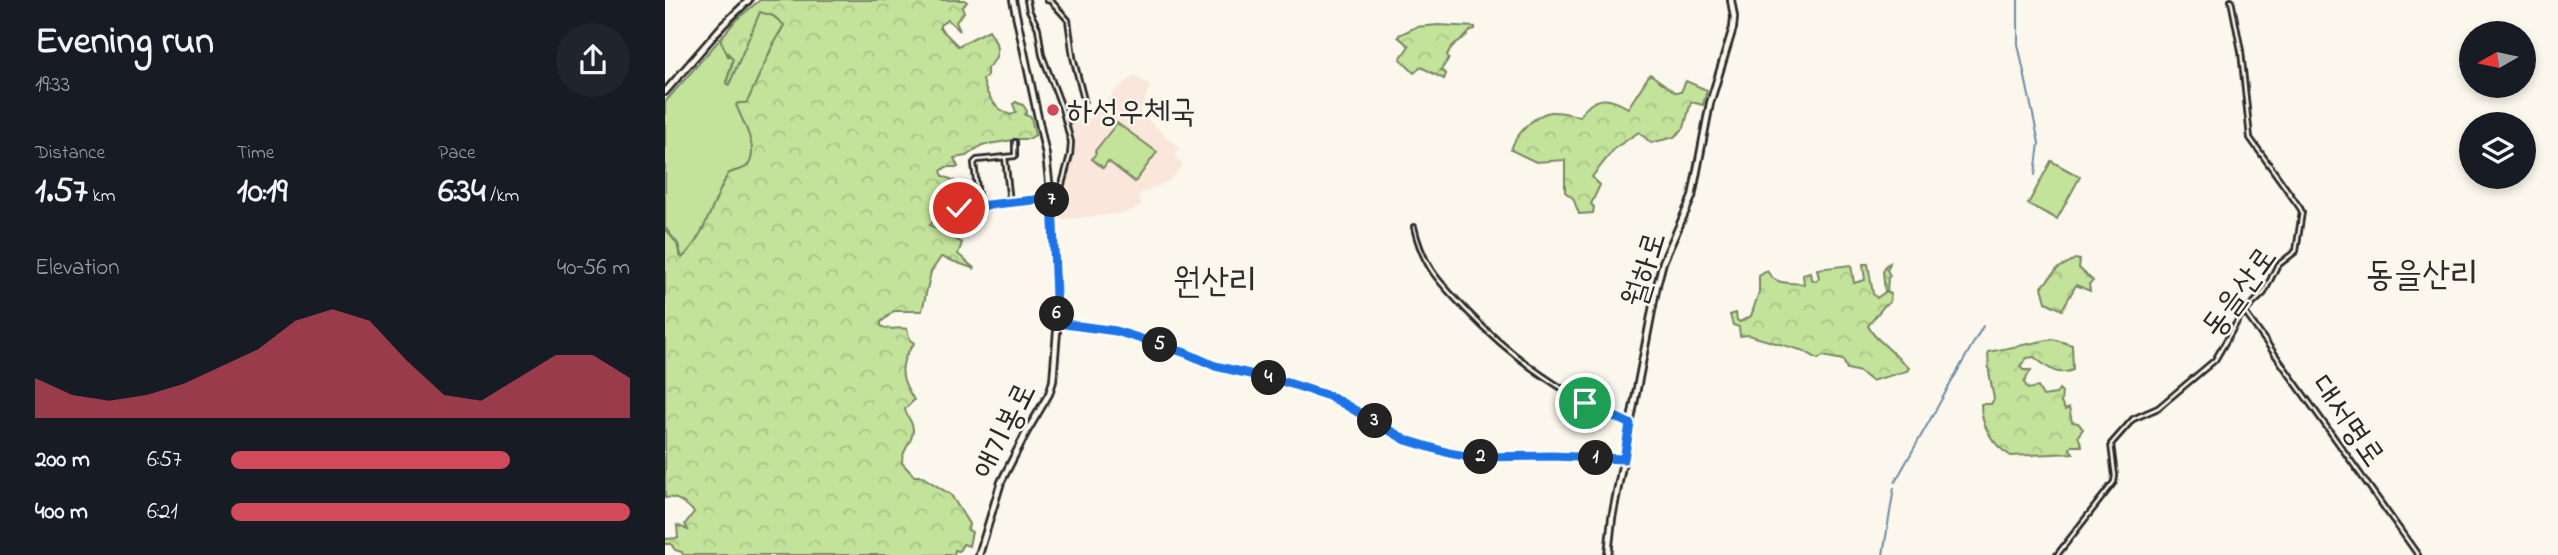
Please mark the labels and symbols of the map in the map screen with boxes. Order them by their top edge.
north arrow [2459,21,2536,98]
place label: 하성우체국 [1067,90,1196,137]
marker: 하성우체국 [1045,102,1061,118]
pin [929,178,989,238]
pin: 7 [1035,182,1069,218]
street label: 월하로 [1613,226,1680,314]
street label: 동을산로 [2192,238,2290,349]
district label: 동을산리 [2366,251,2478,302]
district label: 원산리 [1173,258,1257,309]
pin: 6 [1039,296,1075,332]
pin: 5 [1142,328,1177,362]
pin: 4 [1251,360,1287,396]
street label: 대서명로 [2297,366,2395,478]
pin [1555,373,1615,433]
street label: 애기봉로 [962,375,1050,488]
pin: 3 [1357,404,1393,438]
pin: 2 [1463,440,1499,475]
pin: 1 [1579,440,1613,476]

